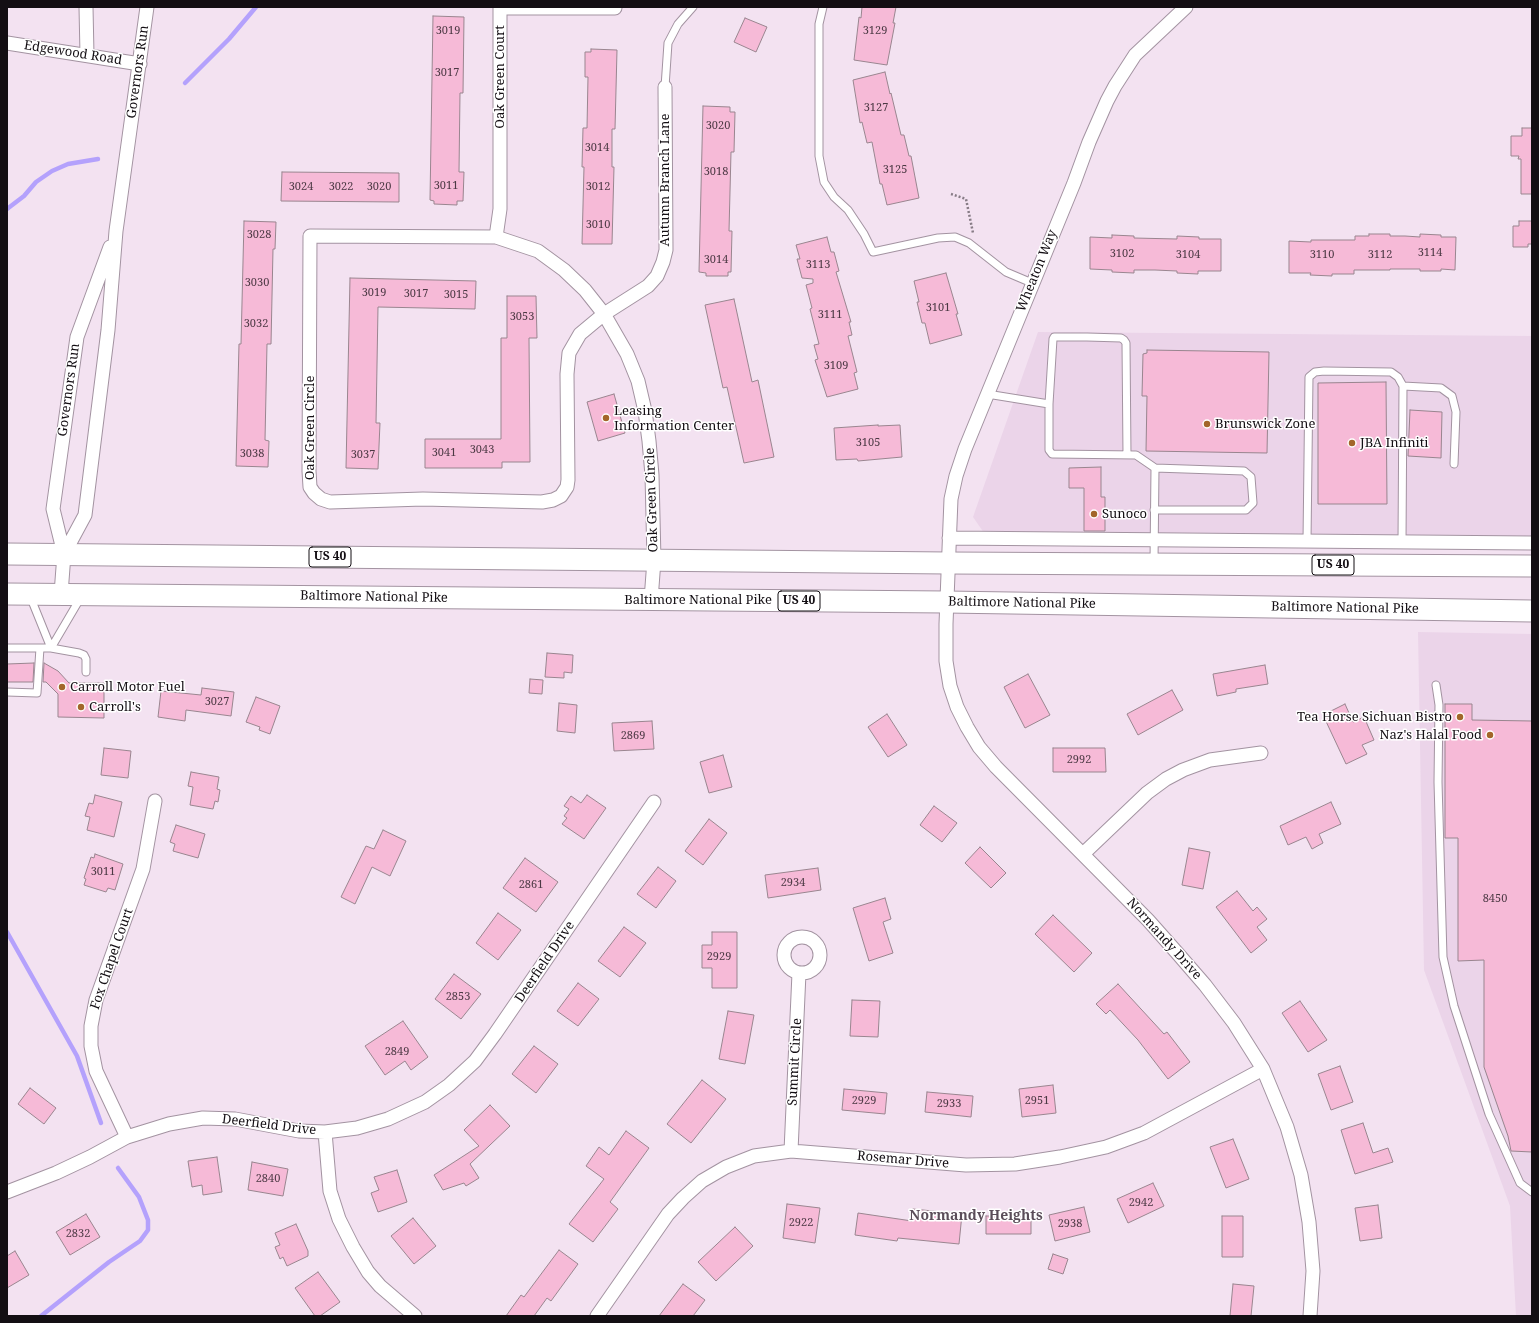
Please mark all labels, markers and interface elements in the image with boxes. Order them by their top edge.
street label: Governors Run [124,24,152,120]
house number: 3019 [436,24,460,38]
house number: 3129 [863,24,887,38]
street label: Oak Green Court [492,25,508,129]
street label: Edgewood Road [23,38,123,68]
house number: 3017 [435,66,459,80]
house number: 3127 [864,101,888,115]
street label: Autumn Branch Lane [657,114,673,246]
house number: 3020 [706,119,730,133]
house number: 3014 [585,141,609,155]
house number: 3125 [883,163,907,177]
house number: 3018 [704,165,728,179]
house number: 3011 [434,179,458,193]
house number: 3024 [289,180,313,194]
house number: 3022 [329,180,353,194]
house number: 3020 [367,180,391,194]
house number: 3012 [586,180,610,194]
house number: 3010 [586,218,610,232]
house number: 3028 [247,228,271,242]
street label: Wheaton Way [1013,228,1061,314]
house number: 3114 [1418,246,1442,260]
house number: 3102 [1110,247,1134,261]
house number: 3104 [1176,248,1200,262]
house number: 3110 [1310,248,1334,262]
house number: 3112 [1368,248,1392,262]
house number: 3014 [704,253,728,267]
house number: 3113 [806,258,830,272]
house number: 3030 [245,276,269,290]
house number: 3019 [362,286,386,300]
house number: 3017 [404,287,428,301]
house number: 3015 [444,288,468,302]
house number: 3101 [926,301,950,315]
house number: 3111 [818,308,842,322]
house number: 3053 [510,310,534,324]
house number: 3032 [244,317,268,331]
street label: Governors Run [55,342,83,438]
house number: 3109 [824,359,848,373]
street label: Oak Green Circle [302,376,318,480]
place label: Leasing Information Center [614,403,734,434]
marker: Leasing Information Center [601,413,611,423]
place label: Brunswick Zone [1215,416,1315,432]
marker: Brunswick Zone [1202,419,1212,429]
place label: JBA Infiniti [1360,435,1428,451]
house number: 3105 [856,436,880,450]
marker: JBA Infiniti [1347,438,1357,448]
house number: 3043 [470,443,494,457]
house number: 3041 [432,446,456,460]
house number: 3038 [240,447,264,461]
street label: Oak Green Circle [642,447,662,553]
house number: 3037 [351,448,375,462]
place label: Sunoco [1102,506,1147,522]
marker: Sunoco [1089,509,1099,519]
road number: US 40 [309,547,351,567]
road number: US 40 [1312,555,1354,575]
street label: Baltimore National Pike [300,588,448,606]
road number: US 40 [778,591,820,611]
street label: Baltimore National Pike [624,592,772,608]
street label: Baltimore National Pike [948,594,1096,612]
street label: Baltimore National Pike [1271,599,1419,617]
place label: Carroll Motor Fuel [70,679,185,695]
marker: Carroll Motor Fuel [57,682,67,692]
house number: 3027 [205,695,229,709]
place label: Carroll's [89,699,141,715]
marker: Carroll's [76,702,86,712]
place label: Tea Horse Sichuan Bistro [1297,709,1452,725]
marker: Tea Horse Sichuan Bistro [1455,712,1465,722]
place label: Naz's Halal Food [1379,727,1482,743]
house number: 2869 [621,729,645,743]
marker: Naz's Halal Food [1485,730,1495,740]
house number: 2992 [1067,753,1091,767]
house number: 3011 [91,865,115,879]
house number: 2934 [781,876,805,890]
house number: 2861 [519,878,543,892]
house number: 8450 [1483,892,1507,906]
street label: Normandy Drive [1123,895,1205,983]
street label: Fox Chapel Court [87,906,137,1012]
street label: Deerfield Drive [512,918,578,1006]
house number: 2929 [707,950,731,964]
house number: 2853 [446,990,470,1004]
street label: Summit Circle [785,1018,805,1106]
house number: 2849 [385,1045,409,1059]
house number: 2929 [852,1094,876,1108]
house number: 2951 [1025,1094,1049,1108]
house number: 2933 [937,1097,961,1111]
street label: Deerfield Drive [221,1111,317,1139]
street label: Rosemar Drive [856,1148,950,1172]
house number: 2840 [256,1172,280,1186]
house number: 2942 [1129,1196,1153,1210]
district label: Normandy Heights [909,1208,1043,1224]
house number: 2922 [789,1216,813,1230]
house number: 2938 [1058,1217,1082,1231]
house number: 2832 [66,1227,90,1241]

